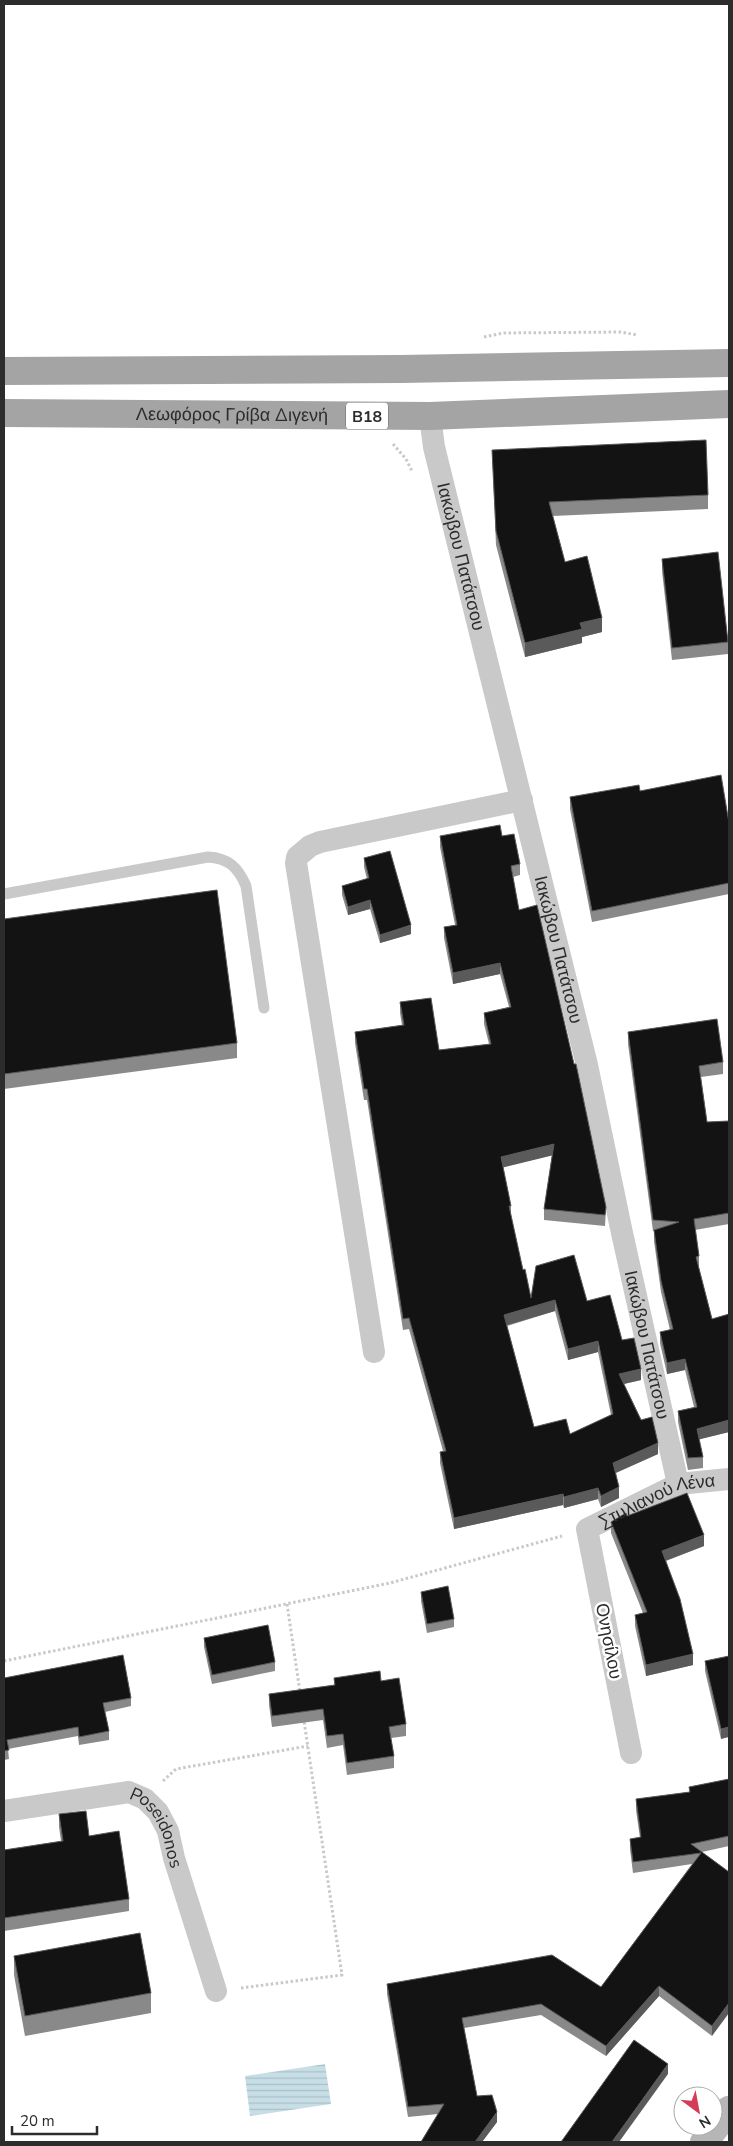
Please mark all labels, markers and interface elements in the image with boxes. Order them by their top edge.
street label: Λεωφόρος Γρίβα Διγενή [136,402,328,427]
road number: B18 [346,402,388,430]
street label: Ιακώβου Πατάτσου [431,480,491,633]
street label: Ιακώβου Πατάτσου [529,873,588,1026]
street label: Ιακώβου Πατάτσου [619,1268,675,1421]
street label: Στυλιανού Λένα [595,1468,716,1533]
street label: Ονησίλου [590,1601,628,1681]
street label: Poseidonos [126,1782,188,1871]
north arrow [673,2086,723,2136]
scale bar [12,2104,98,2136]
text: 20 m [20,2111,55,2131]
text: N [695,2111,714,2132]

